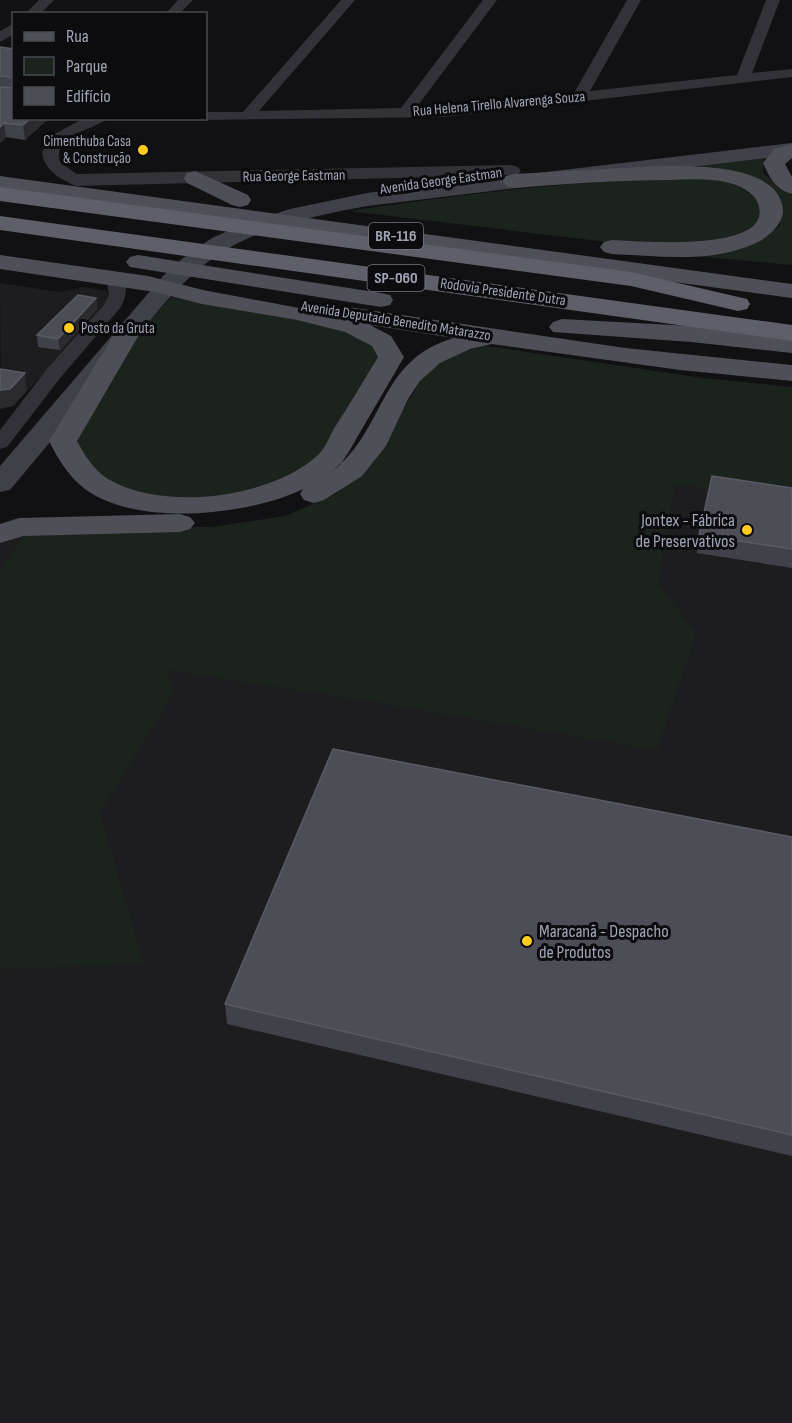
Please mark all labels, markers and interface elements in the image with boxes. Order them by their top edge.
legend [12,12,207,120]
text: Rua [66,26,89,47]
text: Parque [66,56,107,77]
text: Edifício [66,86,111,107]
street label: Rua Helena Tirello Alvarenga Souza [412,87,586,121]
place label: Cimenthuba Casa & Construção [43,132,131,168]
marker: Cimenthuba Casa & Construção [136,143,150,157]
street label: Avenida George Eastman [378,163,503,199]
street label: Rua George Eastman [242,166,346,186]
road number: BR-116 [369,223,423,249]
road number: SP-060 [368,265,424,291]
street label: Rodovia Presidente Dutra [439,274,567,310]
street label: Avenida Deputado Benedito Matarazzo [299,296,492,345]
place label: Posto da Gruta [81,319,155,338]
marker: Posto da Gruta [62,321,76,335]
place label: Jontex - Fábrica de Preservativos [635,510,735,552]
marker: Jontex - Fábrica de Preservativos [740,523,754,537]
place label: Maracanã - Despacho de Produtos [539,921,669,963]
marker: Maracanã - Despacho de Produtos [520,934,534,948]

